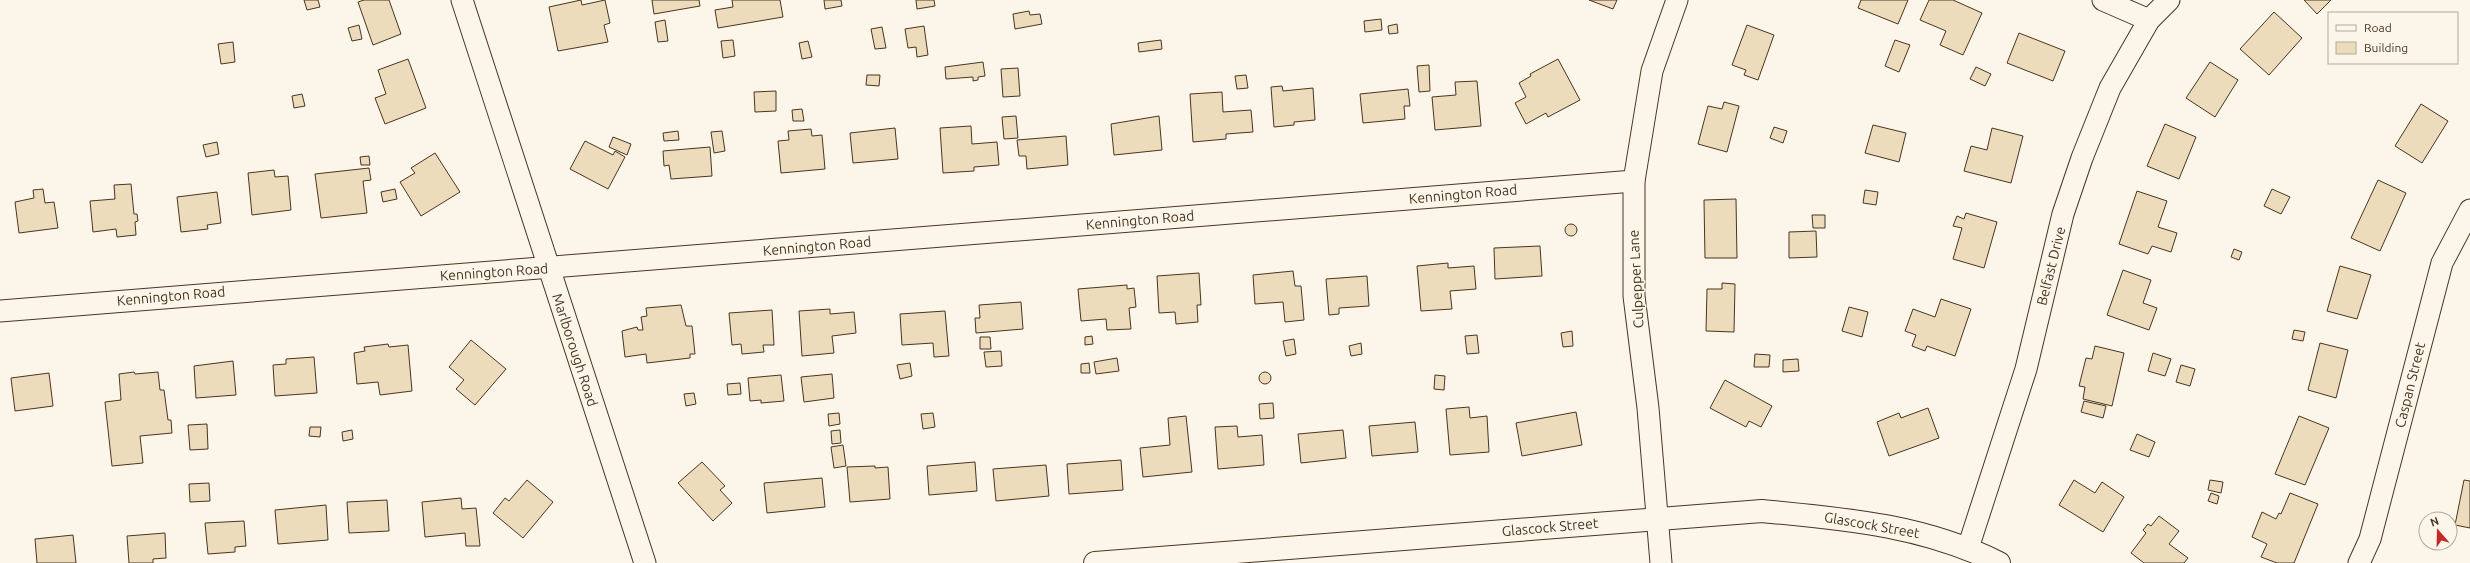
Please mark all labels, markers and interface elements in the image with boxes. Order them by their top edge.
legend [2328,12,2458,64]
text: Road [2364,21,2392,34]
text: Building [2364,41,2408,54]
street label: Kennington Road [1408,181,1518,207]
street label: Kennington Road [1085,207,1195,233]
street label: Belfast Drive [2033,225,2069,307]
street label: Culpepper Lane [1625,229,1647,329]
street label: Kennington Road [762,233,872,259]
street label: Kennington Road [439,260,549,284]
street label: Kennington Road [116,283,226,309]
street label: Marlborough Road [549,292,601,408]
street label: Caspan Street [2392,340,2428,429]
street label: Glascock Street [1823,509,1922,541]
north arrow [2418,511,2458,551]
street label: Glascock Street [1501,515,1599,539]
text: N [2429,515,2440,529]

